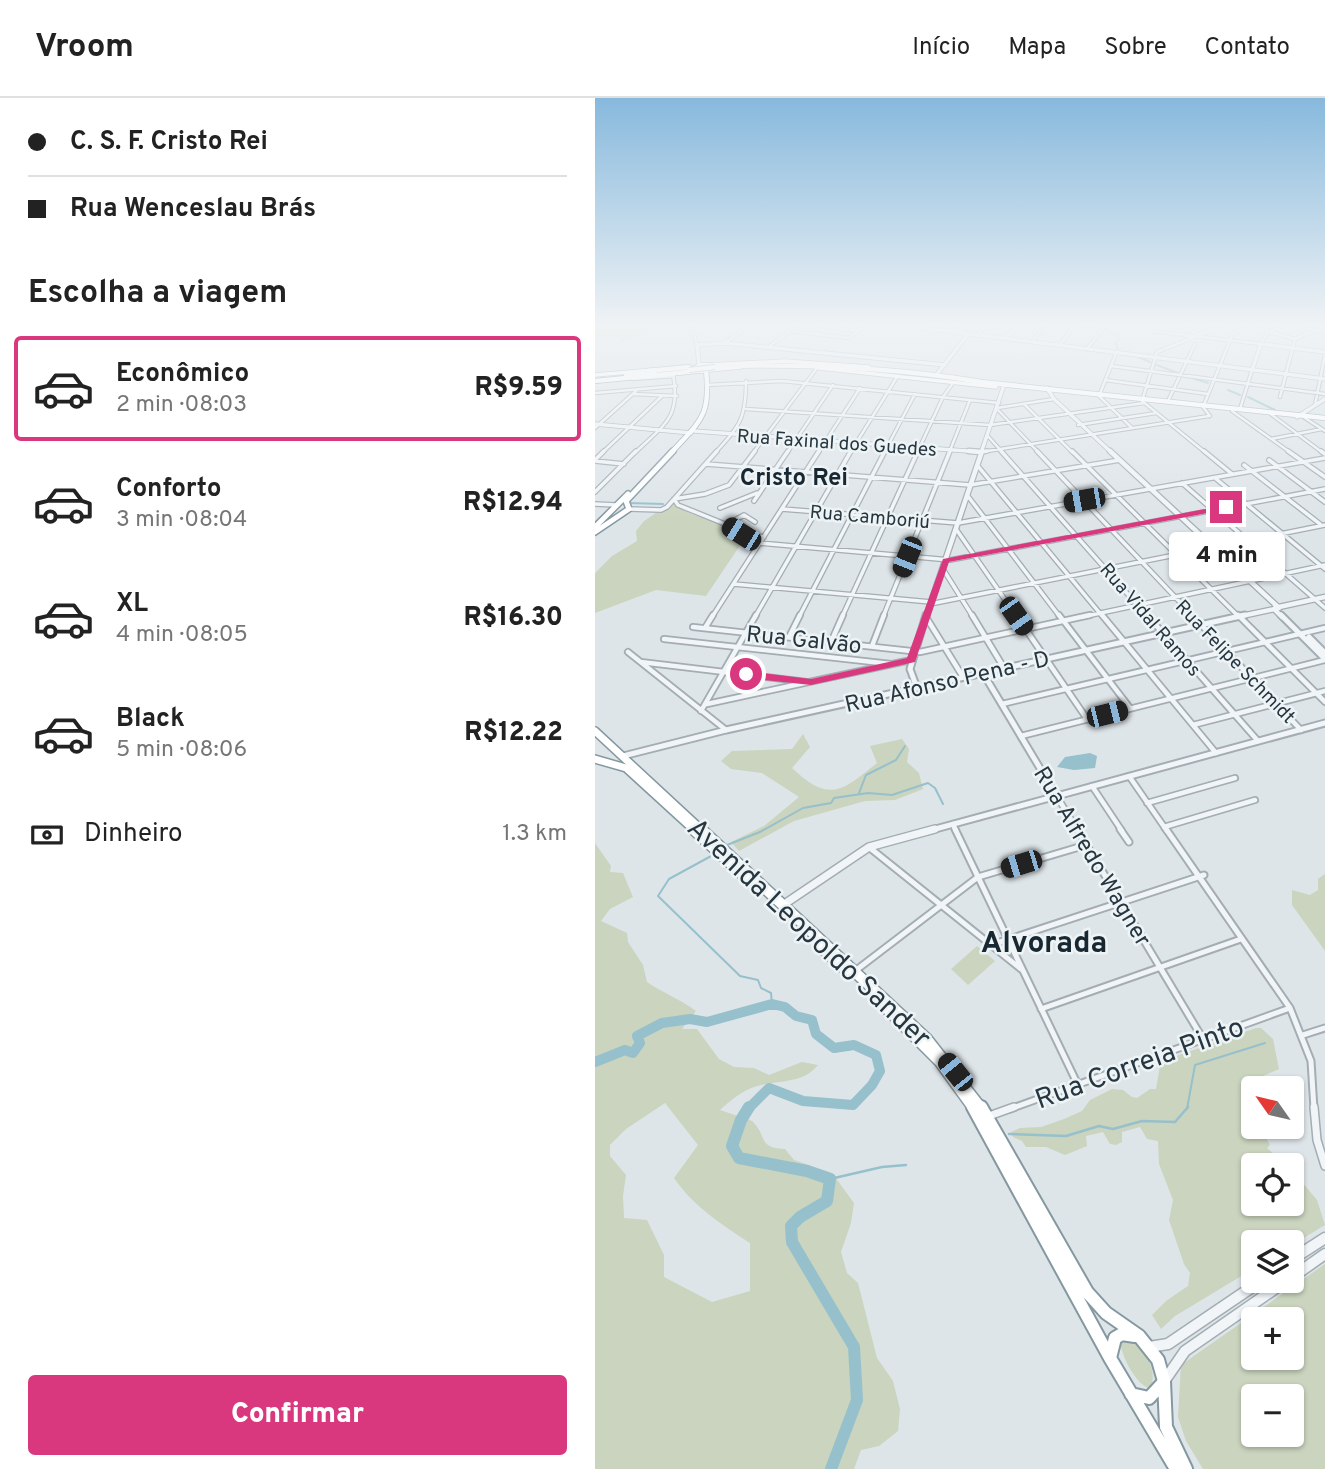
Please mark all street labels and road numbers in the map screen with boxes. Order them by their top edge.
street label: Rua Faxinal dos Guedes [736,425,938,463]
street label: Rua Camboriú [809,501,931,535]
street label: Rua Vidal Ramos [1094,559,1205,682]
street label: Rua Felipe Schmidt [1169,595,1300,729]
street label: Rua Galvão [745,621,863,662]
street label: Rua Afonso Pena - D [842,646,1053,721]
street label: Rua Alfredo Wagner [1026,762,1156,953]
street label: Avenida Leopoldo Sander [678,812,938,1057]
street label: Rua Correia Pinto [1031,1010,1249,1119]

